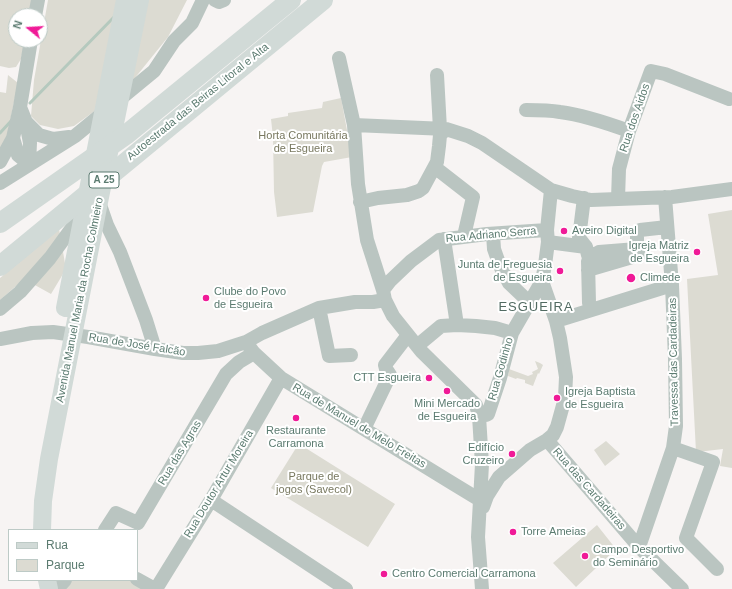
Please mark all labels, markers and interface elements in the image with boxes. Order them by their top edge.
north arrow [8,8,48,48]
text: N [11,19,24,30]
street label: Autoestrada das Beiras Litoral e Alta [124,41,272,163]
street label: Rua dos Aidos [617,82,653,154]
park label: Horta Comunitária de Esgueira [258,129,348,155]
road number: A 25 [89,172,119,188]
street label: Avenida Manuel Maria da Rocha Colmieiro [54,196,106,404]
street label: Rua Adriano Serra [445,224,537,246]
place label: Aveiro Digital [572,224,637,238]
marker: Aveiro Digital [559,226,569,236]
place label: Igreja Matriz de Esgueira [628,239,689,265]
marker: Igreja Matriz de Esgueira [692,247,702,257]
place label: Junta de Freguesia de Esgueira [458,258,552,284]
marker: Junta de Freguesia de Esgueira [555,266,565,276]
place label: Climede [640,271,680,285]
marker: Climede [625,272,637,284]
place label: Clube do Povo de Esgueira [214,285,286,311]
marker: Clube do Povo de Esgueira [201,293,211,303]
street label: Travessa das Cardadeiras [666,298,682,426]
district label: ESGUEIRA [498,299,574,315]
street label: Rua de José Falcão [88,331,186,359]
street label: Rua Godinho [486,336,516,402]
place label: CTT Esgueira [353,371,421,385]
marker: CTT Esgueira [424,373,434,383]
street label: Rua de Manuel de Melo Freitas [290,381,428,471]
place label: Igreja Baptista de Esgueira [565,385,635,411]
marker: Mini Mercado de Esgueira [442,386,452,396]
marker: Igreja Baptista de Esgueira [552,393,562,403]
place label: Mini Mercado de Esgueira [414,397,480,423]
marker: Restaurante Carramona [291,413,301,423]
street label: Rua das Agras [156,418,204,488]
place label: Restaurante Carramona [266,424,326,450]
street label: Rua Doutor Artur Moreira [182,428,256,540]
place label: Edifício Cruzeiro [462,441,504,467]
street label: Rua das Cardadeiras [550,445,628,533]
marker: Edifício Cruzeiro [507,449,517,459]
park label: Parque de jogos (Savecol) [276,470,352,496]
place label: Torre Ameias [521,525,586,539]
marker: Torre Ameias [508,527,518,537]
legend [8,529,138,581]
text: Rua [46,538,68,552]
place label: Campo Desportivo do Seminário [593,543,684,569]
marker: Campo Desportivo do Seminário [580,551,590,561]
text: Parque [46,558,85,572]
place label: Centro Comercial Carramona [392,567,536,581]
marker: Centro Comercial Carramona [379,569,389,579]

